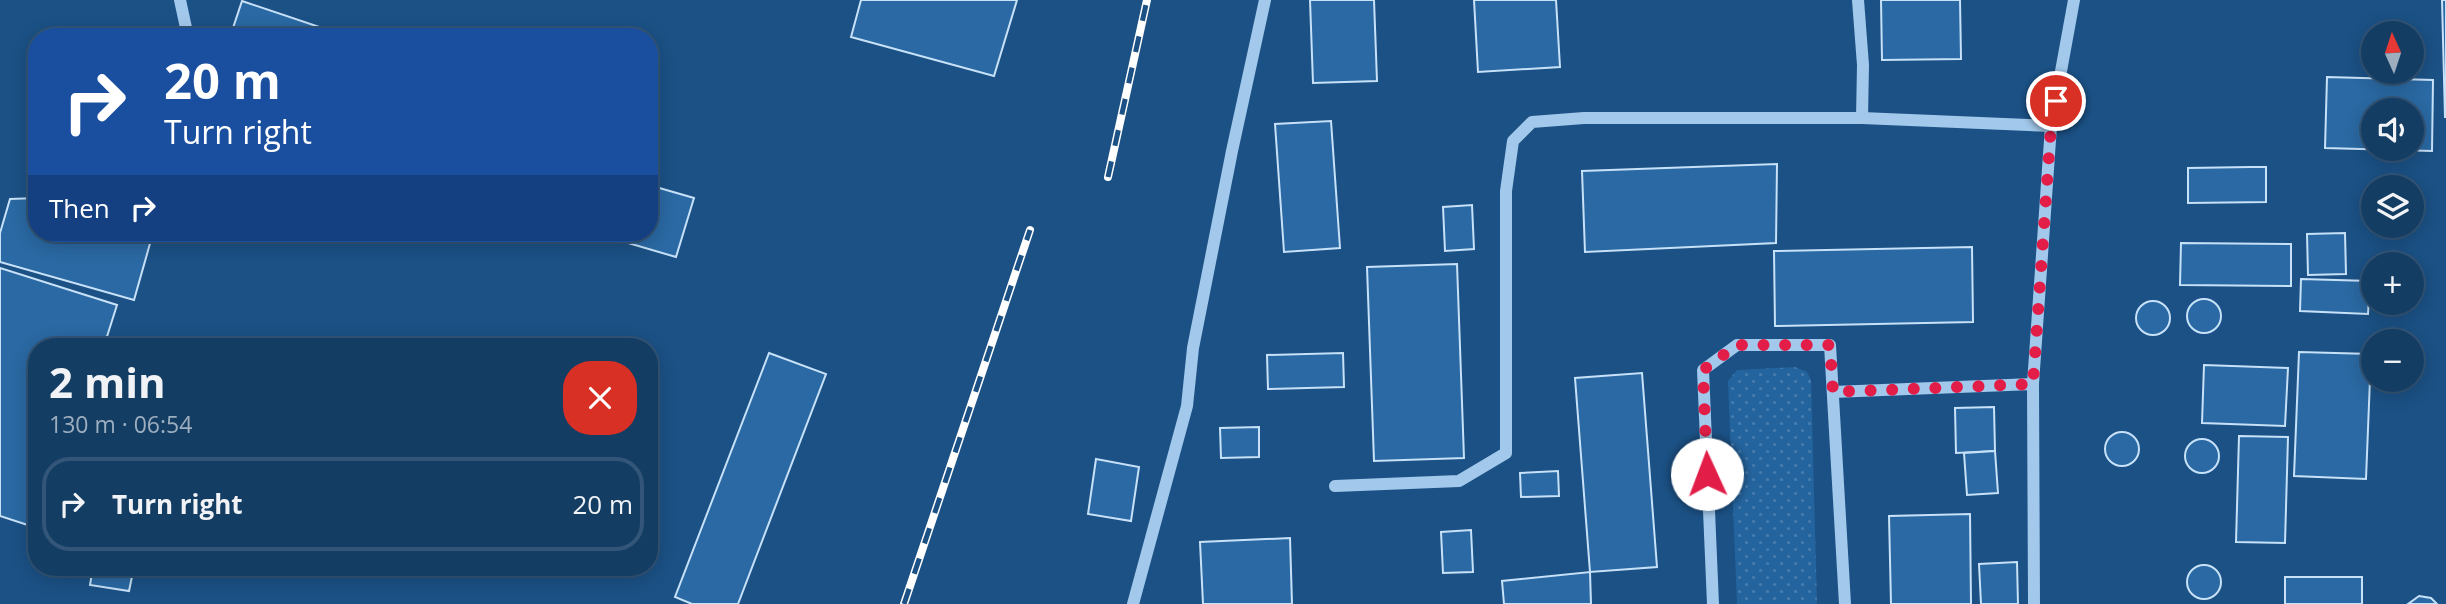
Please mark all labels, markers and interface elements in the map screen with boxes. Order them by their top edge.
north arrow [2361,21,2424,84]
map controls [2361,21,2424,392]
text: 20 m [164,47,281,113]
icon: right [49,56,140,147]
pin [2026,71,2086,131]
icon: arrive [2037,82,2075,120]
button: sound [2361,98,2424,161]
text: Turn right [164,110,312,153]
button: layers [2361,175,2424,238]
icon: right [124,189,162,227]
text: Then [49,190,110,226]
button: + [2361,252,2424,315]
button: − [2361,329,2424,392]
text: 2 min [49,353,166,410]
button: close [563,361,637,435]
text: 130 m · 06:54 [49,408,192,440]
position arrow [1670,437,1744,511]
icon: right [53,485,91,523]
text: Turn right [112,486,243,522]
text: 20 m [572,486,633,522]

